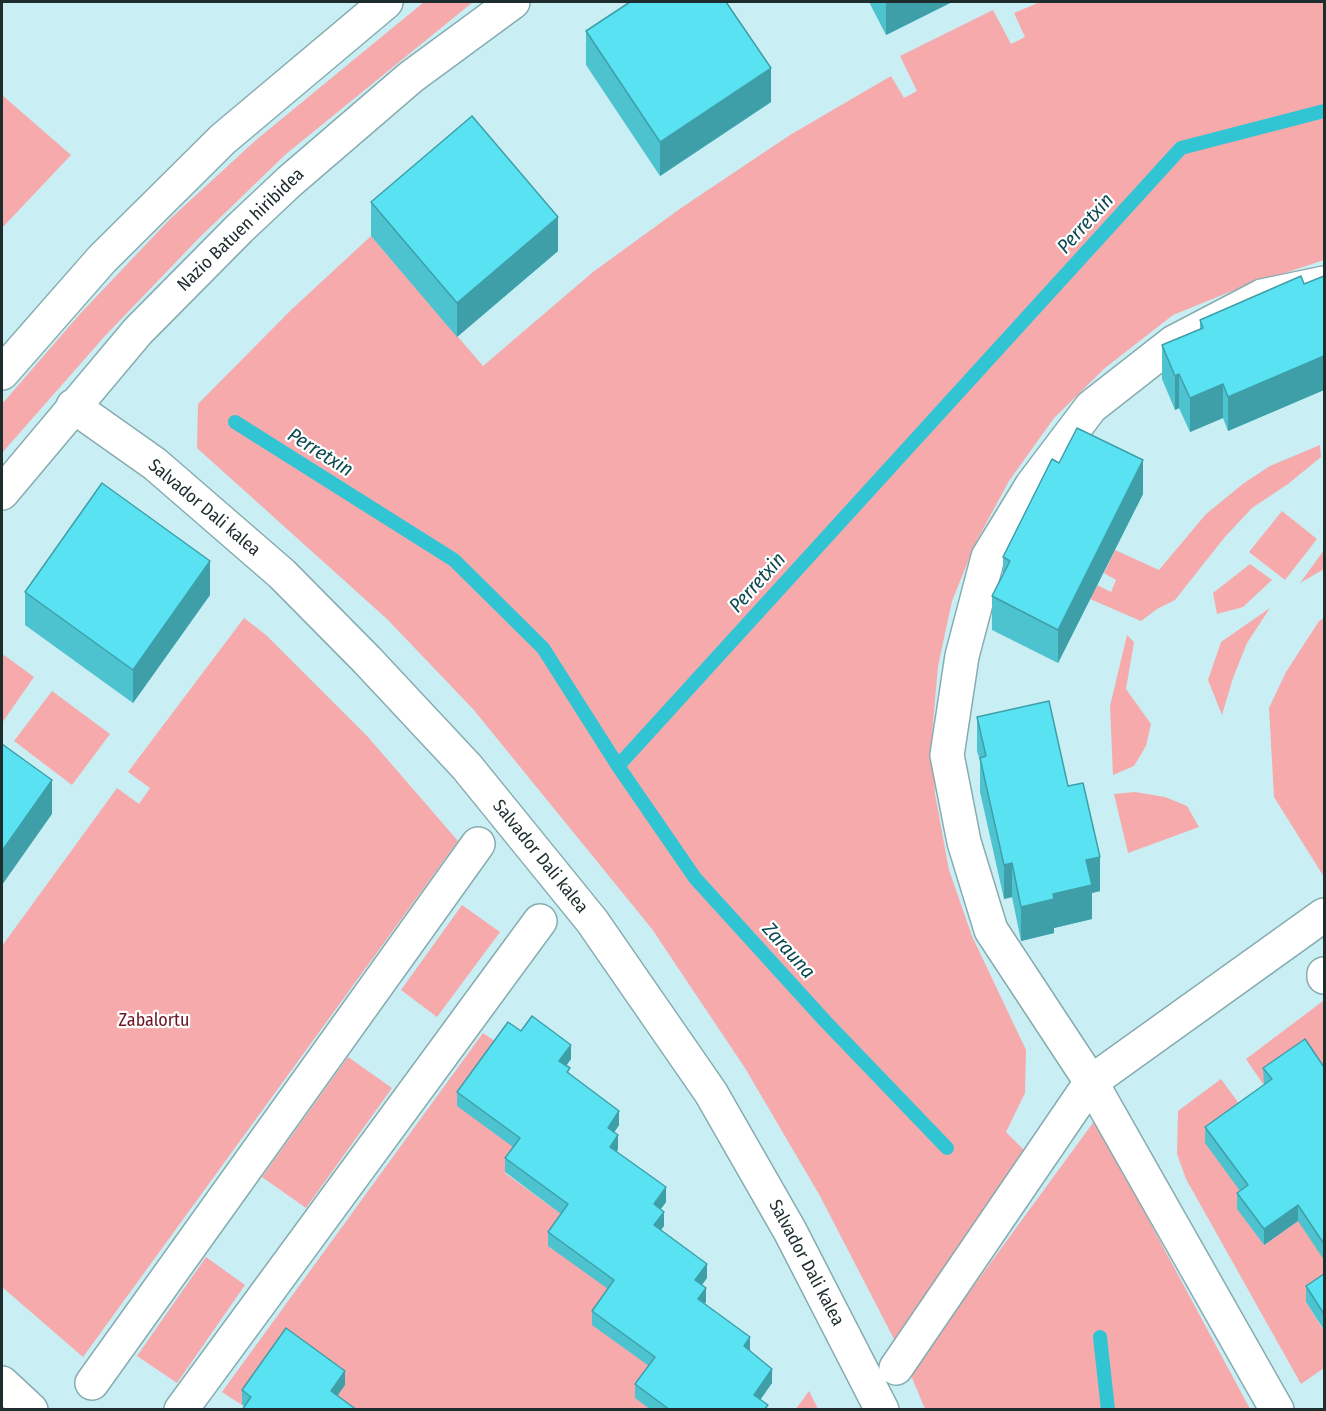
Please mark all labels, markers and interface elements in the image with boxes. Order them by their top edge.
street label: Nazio Batuen hiribidea [173,164,309,296]
water label: Perretxin [1053,189,1119,259]
water label: Perretxin [283,424,357,482]
street label: Salvador Dali kalea [144,455,264,561]
water label: Perretxin [725,548,791,618]
street label: Salvador Dali kalea [488,796,592,918]
water label: Zarauna [757,918,819,984]
park label: Zabalortu [119,1010,189,1032]
street label: Salvador Dali kalea [764,1196,848,1330]

